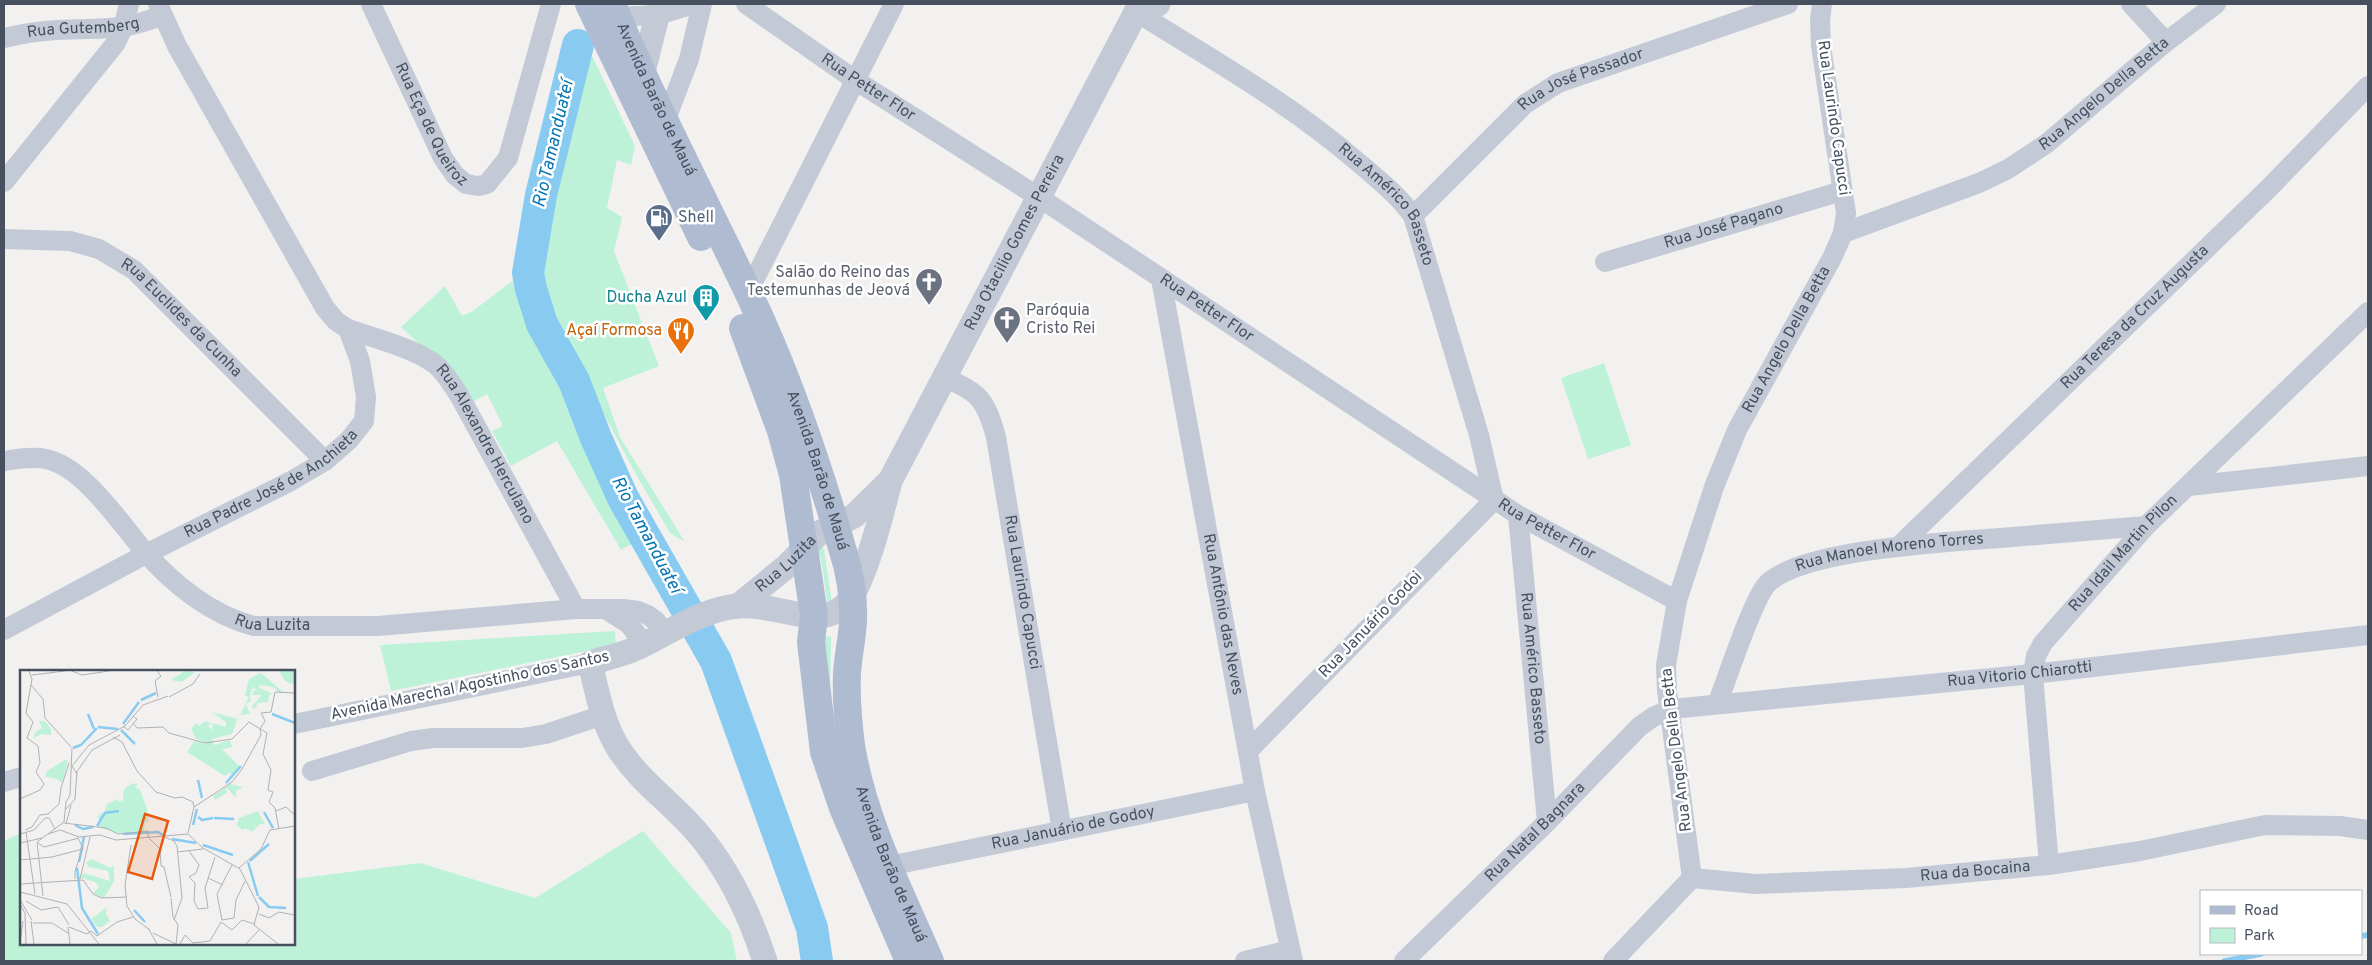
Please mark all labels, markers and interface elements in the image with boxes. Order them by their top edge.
street label: Rua Gutemberg [26,14,142,43]
street label: Avenida Barão de Mauá [611,20,700,180]
street label: Rua Angelo Della Betta [2035,34,2173,156]
street label: Rua Laurindo Capucci [1812,39,1854,197]
street label: Rua José Passador [1514,44,1646,115]
street label: Rua Petter Flor [817,49,919,126]
street label: Rua Eça de Queiroz [390,59,472,191]
water label: Rio Tamanduateí [528,74,581,210]
street label: Rua Américo Basseto [1333,139,1437,268]
street label: Rua Otacilio Gomes Pereira [961,151,1069,334]
street label: Rua José Pagano [1662,199,1786,254]
fuel station icon: Shell [644,203,674,242]
place label: Shell [678,208,714,228]
street label: Rua Teresa da Cruz Augusta [2057,241,2214,394]
street label: Rua Euclides da Cunha [117,254,246,382]
place label: Salão do Reino das Testemunhas de Jeová [747,263,910,301]
street label: Rua Angelo Della Betta [1738,263,1835,417]
church icon: Salão do Reino das Testemunhas de Jeová [914,267,944,306]
street label: Rua Petter Flor [1155,270,1257,347]
building icon: Ducha Azul [691,283,721,322]
place label: Ducha Azul [606,288,687,308]
place label: Paróquia Cristo Rei [1026,301,1095,339]
church icon: Paróquia Cristo Rei [992,305,1022,344]
restaurant icon: Açaí Formosa [666,316,696,355]
place label: Açaí Formosa [566,321,662,341]
street label: Rua Alexandre Herculano [431,360,538,528]
street label: Avenida Barão de Mauá [781,388,852,553]
street label: Rua Padre José de Anchieta [181,426,363,543]
water label: Rio Tamanduateí [605,472,689,602]
street label: Rua Idail Martin Pilon [2065,491,2182,616]
street label: Rua Petter Flor [1494,494,1599,565]
street label: Rua Laurindo Capucci [999,513,1045,671]
street label: Rua Manoel Moreno Torres [1793,529,1984,577]
street label: Rua Luzita [752,531,821,597]
street label: Rua Antônio das Neves [1198,532,1247,697]
street label: Rua Januário Godoi [1315,567,1427,683]
street label: Rua Américo Basseto [1515,591,1550,745]
street label: Rua Luzita [232,610,310,636]
street label: Avenida Marechal Agostinho dos Santos [329,647,611,725]
street label: Rua Vitorio Chiarotti [1946,657,2093,692]
street label: Rua Angelo Della Betta [1657,667,1697,833]
inset map [20,670,295,945]
street label: Rua Natal Bagnara [1481,778,1590,886]
street label: Avenida Barão de Mauá [850,783,931,946]
street label: Rua Januário de Godoy [990,802,1157,855]
street label: Rua da Bocaina [1919,857,2031,887]
legend [2200,890,2362,955]
text: Road [2244,902,2279,921]
text: Park [2244,927,2275,946]

